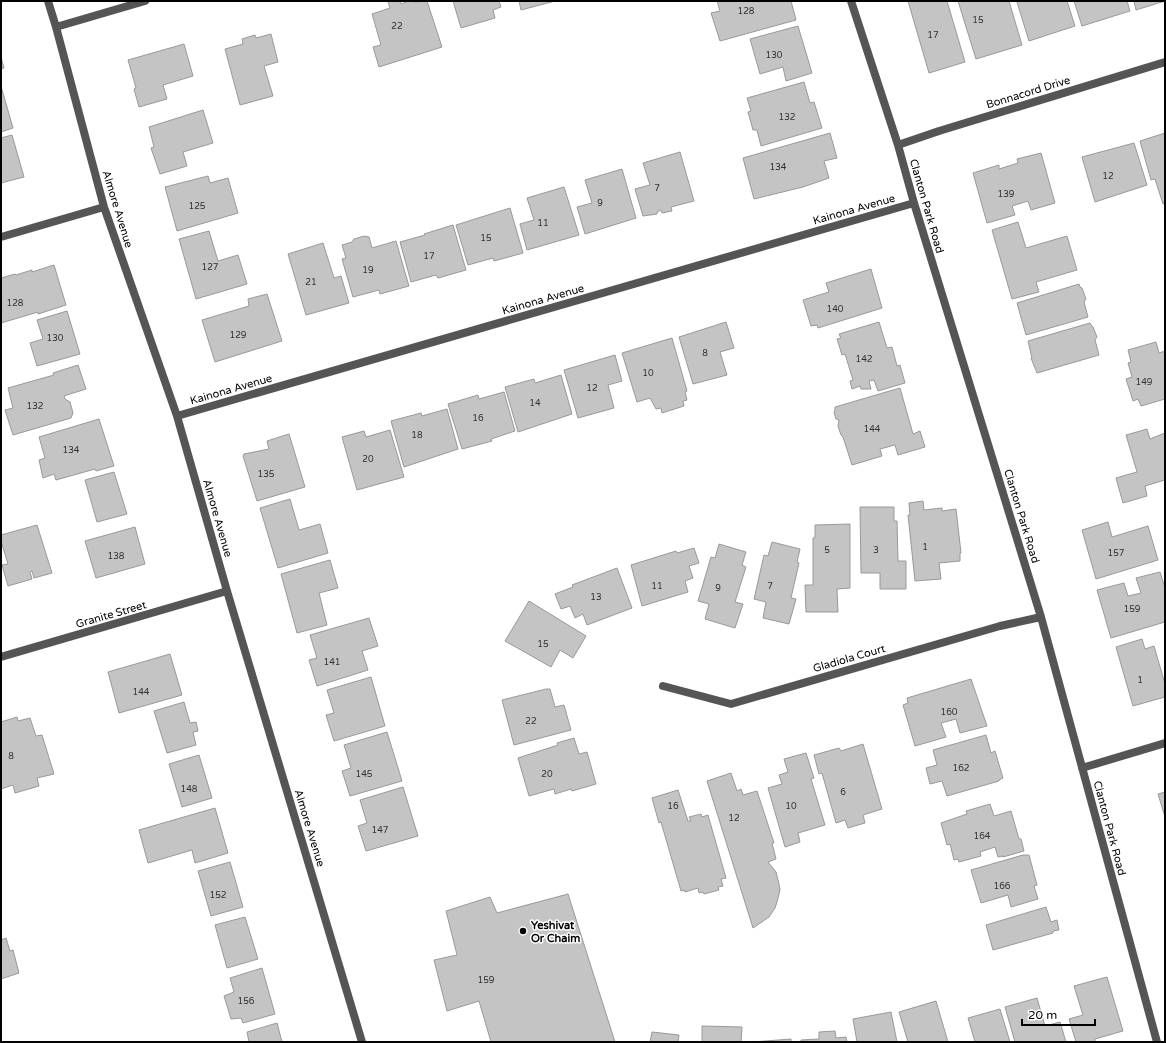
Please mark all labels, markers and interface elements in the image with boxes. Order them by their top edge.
house number: 128 [738,6,755,17]
house number: 15 [972,15,984,26]
house number: 22 [391,21,403,32]
house number: 17 [927,30,939,41]
house number: 130 [766,50,783,61]
street label: Bonnacord Drive [985,74,1072,111]
house number: 132 [779,112,795,123]
street label: Clanton Park Road [907,157,946,255]
house number: 134 [770,162,787,173]
street label: Almore Avenue [100,169,135,249]
house number: 12 [1102,171,1114,182]
house number: 7 [654,183,660,194]
house number: 139 [998,189,1015,200]
street label: Kainona Avenue [812,192,897,227]
house number: 9 [597,198,603,209]
house number: 125 [189,201,206,212]
house number: 11 [537,218,549,229]
house number: 15 [480,233,492,244]
house number: 17 [423,251,435,262]
house number: 127 [202,262,219,273]
house number: 19 [362,265,374,276]
house number: 21 [305,277,317,288]
street label: Kainona Avenue [501,282,586,317]
house number: 128 [7,298,24,309]
house number: 140 [827,304,844,315]
house number: 129 [230,330,247,341]
house number: 130 [47,333,64,344]
house number: 8 [702,348,708,359]
house number: 142 [856,354,872,365]
house number: 10 [642,368,654,379]
street label: Kainona Avenue [189,372,274,407]
house number: 149 [1136,377,1153,388]
house number: 12 [586,383,598,394]
house number: 14 [529,398,541,409]
house number: 132 [27,401,43,412]
house number: 16 [472,413,484,424]
house number: 144 [864,424,881,435]
house number: 18 [411,430,423,441]
house number: 134 [63,445,80,456]
house number: 20 [362,454,374,465]
street label: Clanton Park Road [1001,468,1042,565]
house number: 135 [258,469,275,480]
street label: Almore Avenue [200,478,235,558]
house number: 1 [922,542,928,553]
house number: 5 [824,545,830,556]
house number: 3 [873,545,879,556]
house number: 157 [1108,548,1125,559]
house number: 138 [108,551,125,562]
house number: 11 [651,581,663,592]
house number: 7 [767,581,773,592]
house number: 9 [715,583,721,594]
house number: 13 [590,592,602,603]
street label: Granite Street [74,598,148,631]
house number: 159 [1124,604,1141,615]
house number: 15 [537,639,549,650]
street label: Gladiola Court [811,642,887,675]
house number: 141 [324,657,340,668]
house number: 1 [1137,675,1143,686]
house number: 144 [133,687,150,698]
house number: 160 [941,707,958,718]
house number: 22 [525,716,537,727]
house number: 8 [8,751,14,762]
house number: 162 [953,763,969,774]
house number: 145 [356,769,373,780]
house number: 20 [541,769,553,780]
street label: Clanton Park Road [1091,779,1128,877]
house number: 148 [181,784,198,795]
house number: 6 [840,787,846,798]
street label: Almore Avenue [292,788,327,868]
house number: 16 [667,801,679,812]
house number: 10 [785,801,797,812]
house number: 12 [728,813,740,824]
house number: 147 [372,825,389,836]
house number: 164 [974,831,991,842]
house number: 166 [994,881,1011,892]
house number: 152 [210,890,226,901]
place label: Yeshivat Or Chaim [531,919,580,945]
marker: Yeshivat Or Chaim [518,926,528,936]
house number: 159 [478,975,495,986]
house number: 156 [238,996,255,1007]
scale bar [1022,1001,1095,1027]
text: 20 m [1028,1008,1057,1022]

